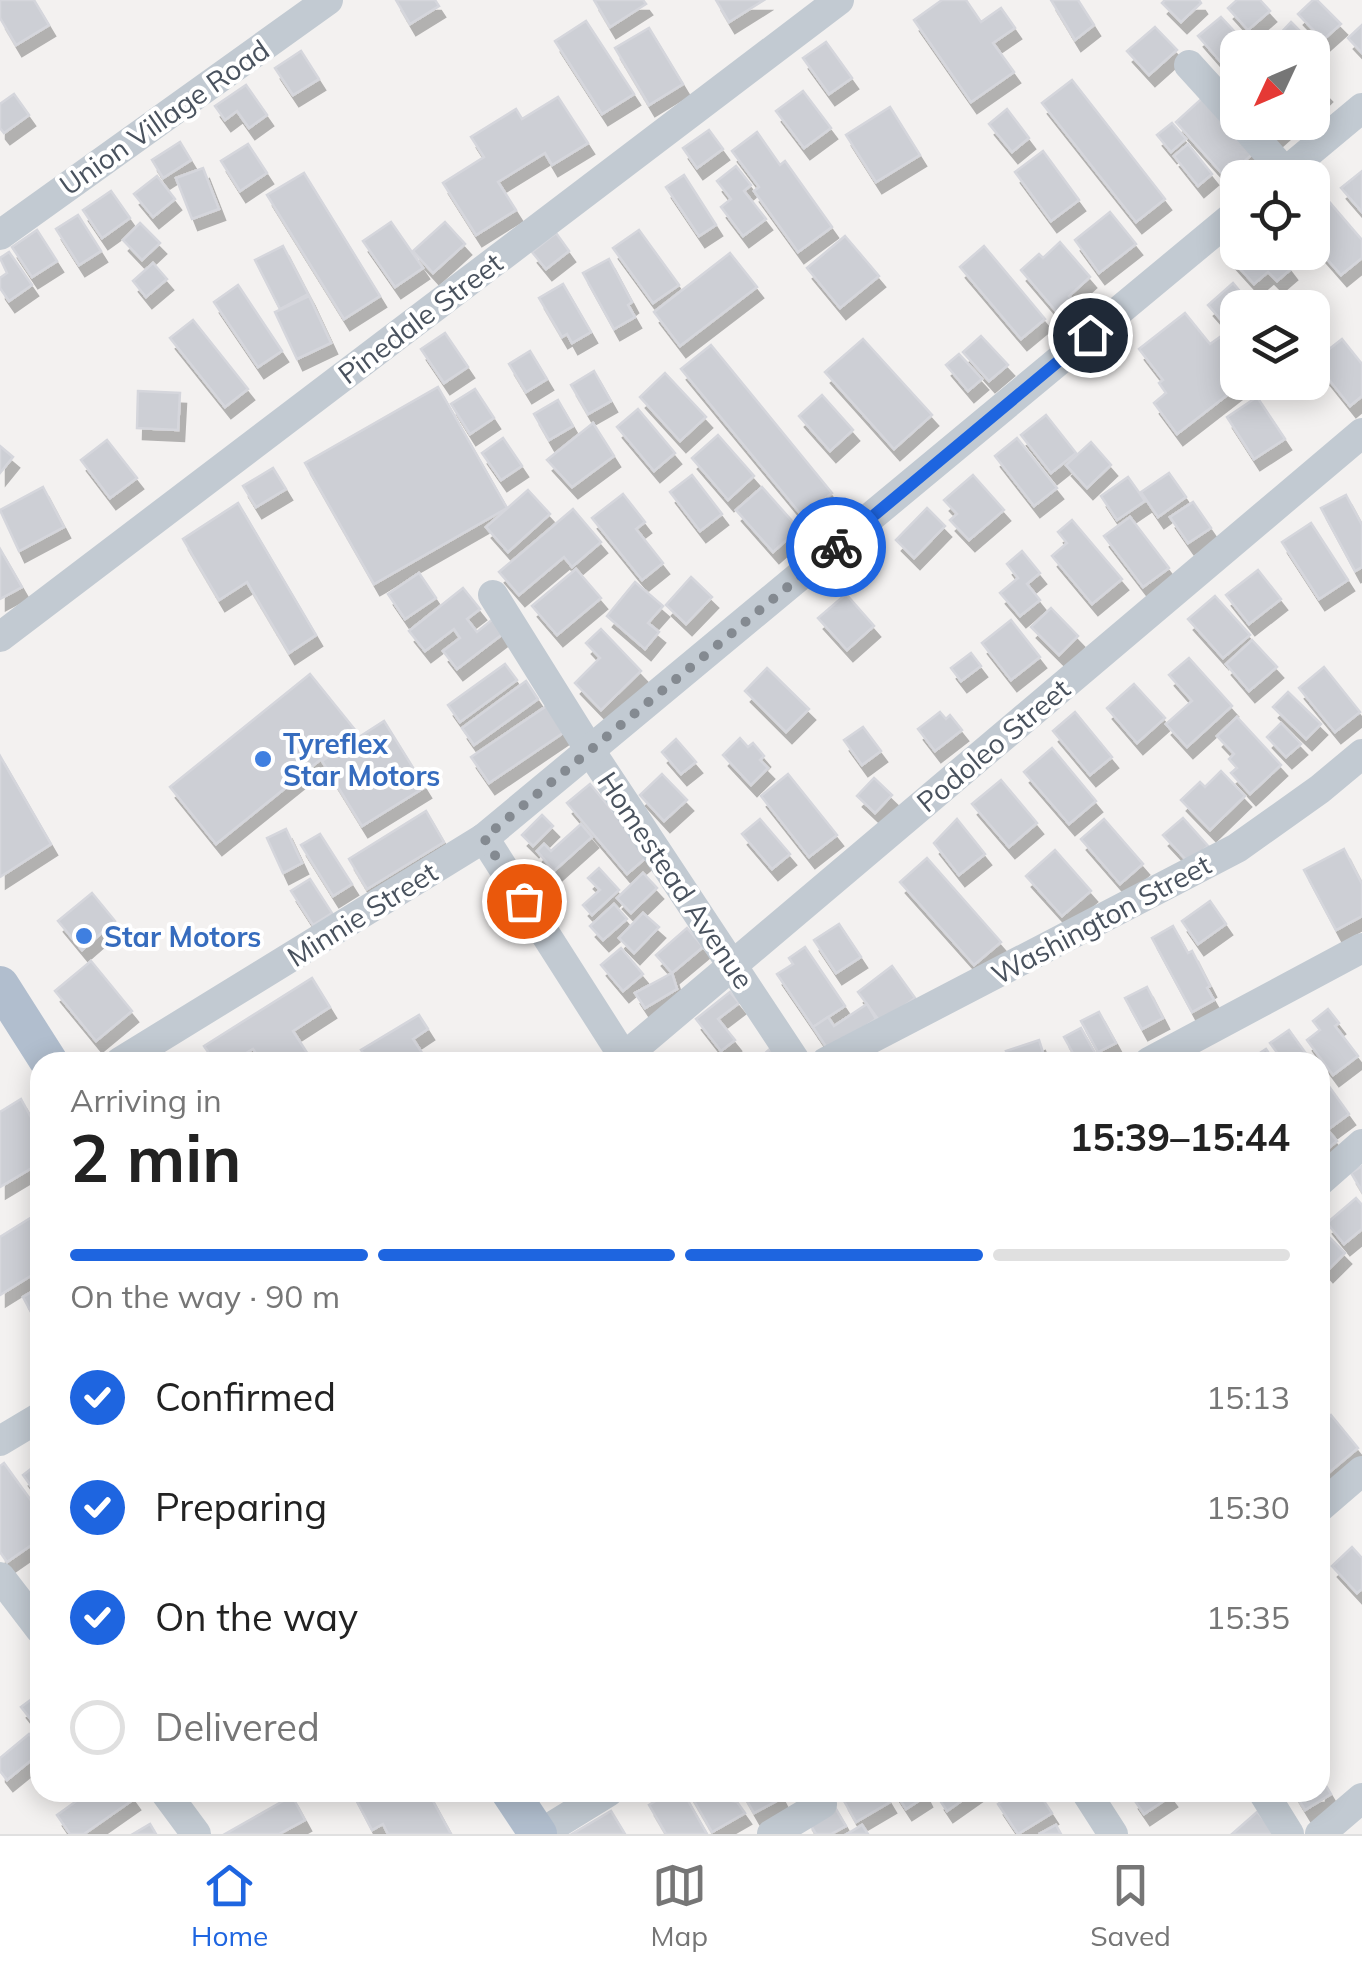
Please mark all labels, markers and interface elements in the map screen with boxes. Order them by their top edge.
north arrow [1220,30,1330,140]
map controls [1220,30,1330,400]
street label: Union Village Road [53,32,275,202]
button: locate [1220,160,1330,270]
street label: Pinedale Street [331,245,509,391]
button: layers [1220,290,1330,400]
pin [1048,293,1133,378]
icon: home [1063,308,1118,363]
courier [786,497,886,597]
icon: bike [809,520,864,575]
street label: Podoleo Street [909,671,1077,819]
place label: Tyreflex Star Motors [283,726,440,793]
marker: Tyreflex Star Motors [252,748,274,770]
street label: Homestead Avenue [590,765,762,995]
street label: Washington Street [985,846,1217,992]
street label: Minnie Street [281,854,444,974]
pin [482,859,567,944]
icon: bag [497,874,552,929]
place label: Star Motors [104,919,261,954]
marker: Star Motors [73,925,95,947]
text: Arriving in [70,1080,222,1120]
text: 15:39–15:44 [1070,1113,1290,1161]
text: 2 min [70,1117,241,1198]
text: On the way · 90 m [70,1276,340,1316]
icon: check [70,1370,125,1425]
text: Confirmed [155,1373,336,1421]
text: 15:13 [1206,1377,1290,1417]
icon: check [70,1480,125,1535]
text: Preparing [155,1483,327,1531]
text: 15:30 [1206,1487,1290,1527]
icon: check [70,1590,125,1645]
text: On the way [155,1593,358,1641]
text: 15:35 [1206,1597,1290,1637]
text: Delivered [155,1703,320,1751]
tab: Home [191,1858,268,1953]
tab: Map [650,1858,708,1953]
tab: Saved [1090,1858,1171,1953]

